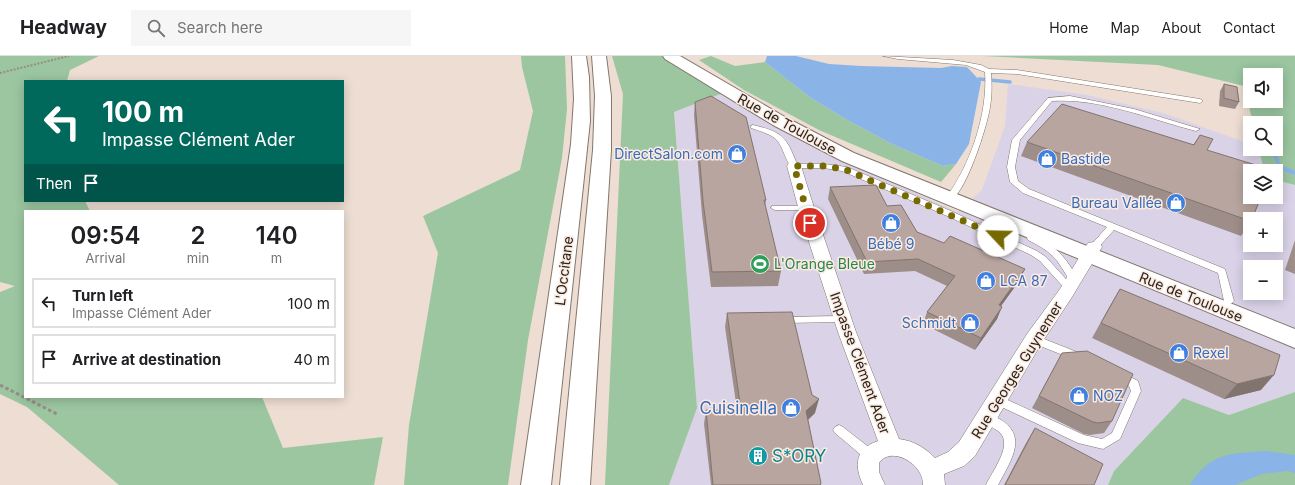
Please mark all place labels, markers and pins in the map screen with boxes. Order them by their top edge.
shop icon: DirectSalon.com [726,143,748,165]
place label: DirectSalon.com [614,145,723,162]
shop icon: Bastide [1036,148,1058,170]
place label: Bastide [1061,150,1110,167]
shop icon: Bureau Vallée [1165,192,1187,214]
place label: Bureau Vallée [1071,194,1162,211]
pin [793,206,827,240]
shop icon: Bébé 9 [880,212,902,234]
place label: Bébé 9 [868,235,914,252]
sports icon: L'Orange Bleue [749,253,771,275]
place label: L'Orange Bleue [774,255,875,272]
shop icon: LCA 87 [975,270,997,292]
place label: LCA 87 [1000,272,1048,289]
shop icon: Schmidt [959,312,981,334]
place label: Schmidt [902,314,956,331]
shop icon: Rexel [1168,342,1190,364]
place label: Rexel [1193,344,1229,361]
shop icon: NOZ [1068,385,1090,407]
place label: NOZ [1093,387,1123,404]
shop icon: Cuisinella [780,397,802,419]
place label: Cuisinella [700,398,777,418]
building icon: S*ORY [747,445,769,467]
place label: S*ORY [772,446,827,466]

